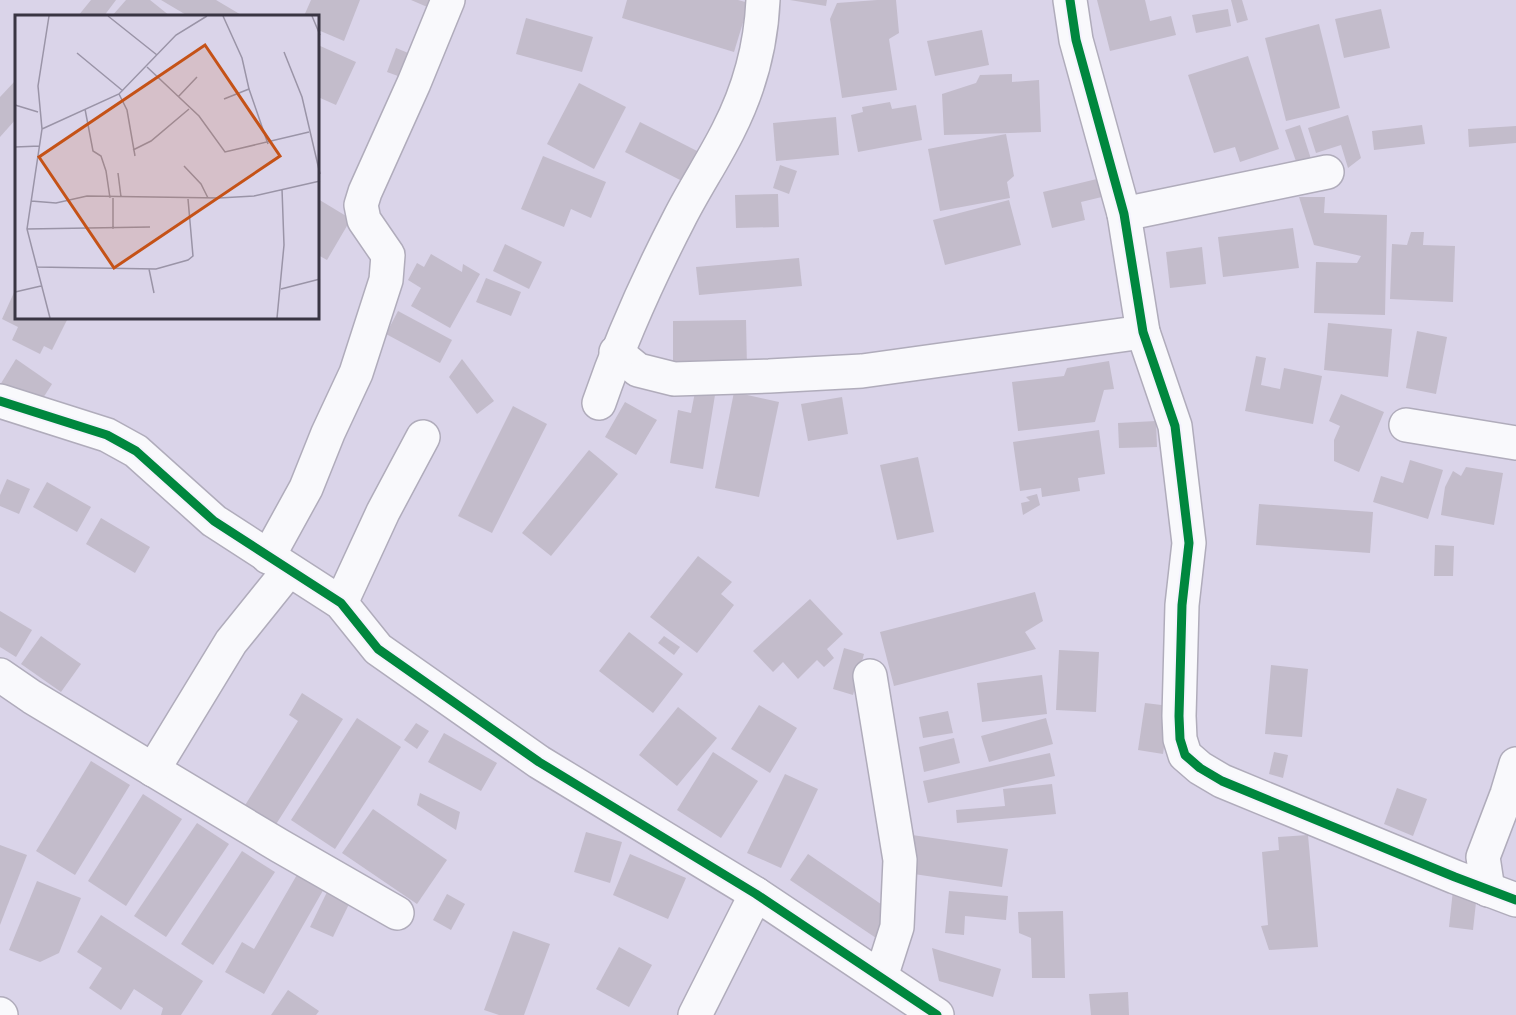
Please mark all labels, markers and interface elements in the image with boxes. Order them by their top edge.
inset map [15,15,320,320]

